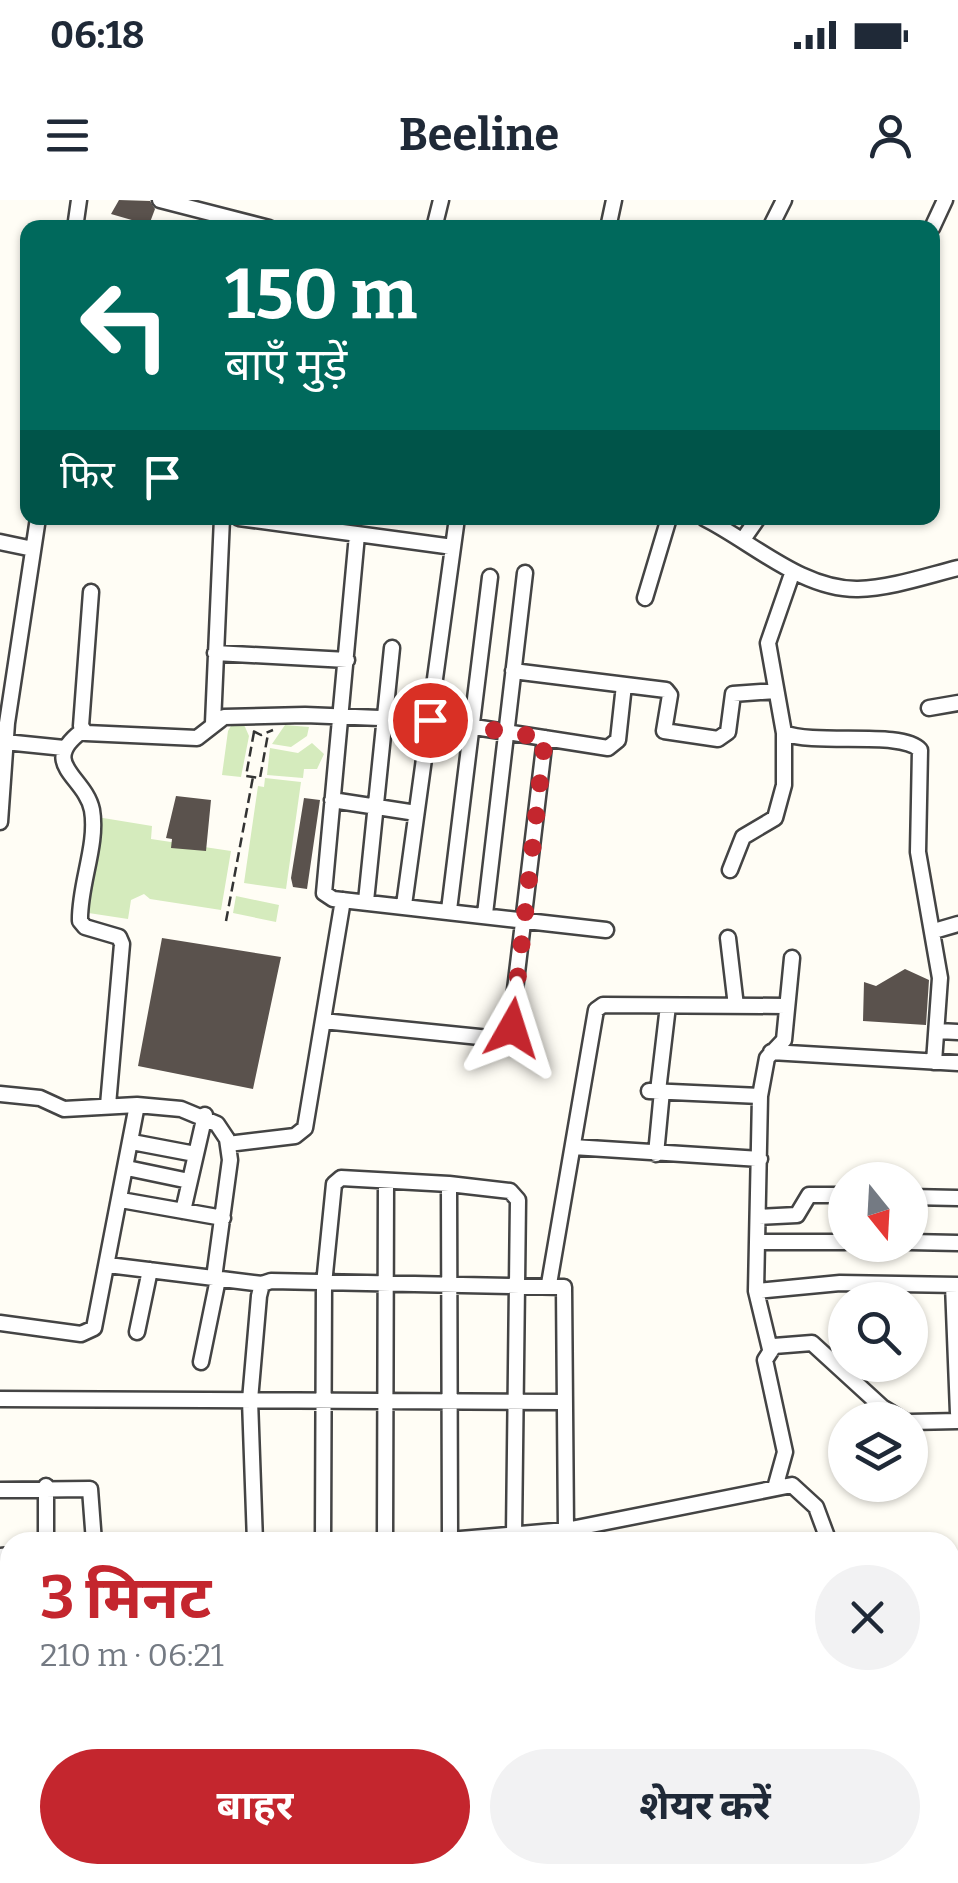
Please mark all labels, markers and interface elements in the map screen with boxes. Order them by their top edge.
text: 06:18 [50,12,145,58]
icon: menu [40,108,95,163]
text: Beeline [399,108,559,162]
icon: person [863,108,918,163]
text: 150 m [225,253,417,337]
icon: left [60,260,190,390]
text: बाएँ मुड़ें [225,338,347,392]
icon: arrive [135,450,190,505]
text: फिर [60,452,115,498]
pin [388,678,473,763]
icon: arrive [403,693,458,748]
position arrow [460,976,564,1080]
north arrow [828,1162,928,1262]
map controls [828,1162,928,1502]
button: search [828,1282,928,1382]
button: layers [828,1402,928,1502]
text: 3 मिनट [40,1562,211,1634]
button: close [815,1565,920,1670]
text: 210 m · 06:21 [40,1636,224,1674]
button: बाहर [40,1749,470,1864]
button: शेयर करें [490,1749,920,1864]

